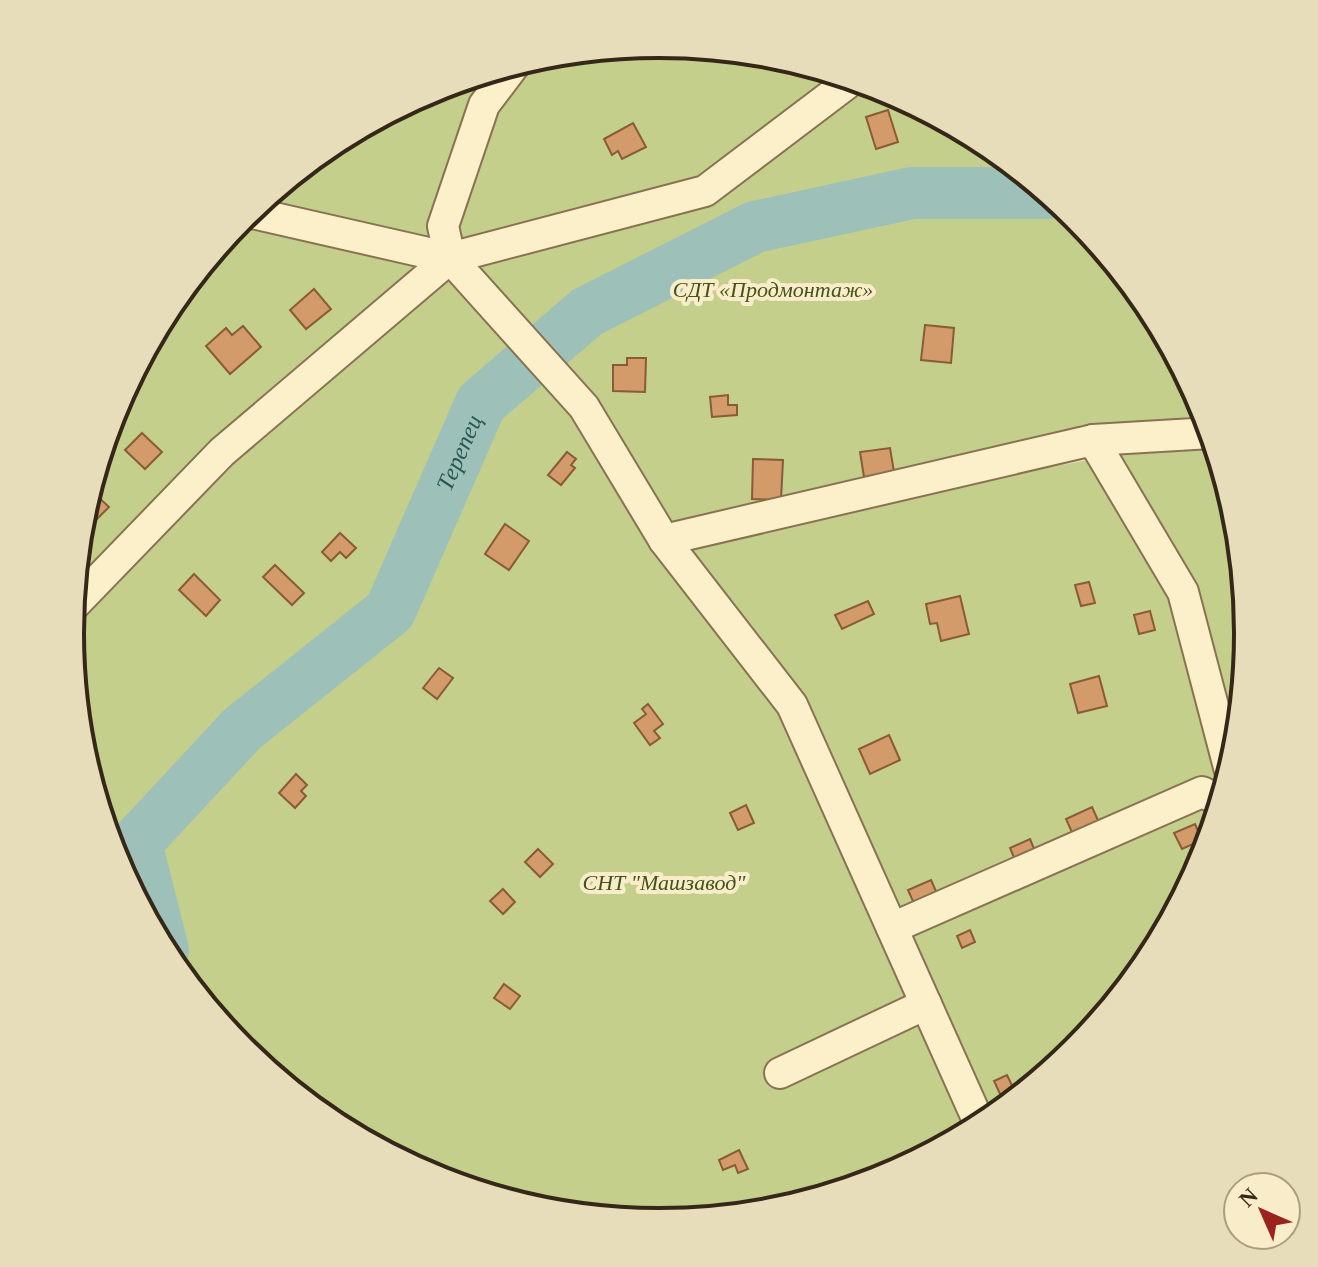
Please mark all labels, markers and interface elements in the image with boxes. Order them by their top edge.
park label: СДТ «Продмонтаж» [673,277,873,302]
water label: Терепец [431,411,487,495]
park label: СНТ "Машзавод" [582,870,746,895]
north arrow [1222,1171,1302,1251]
text: N [1234,1183,1263,1212]

